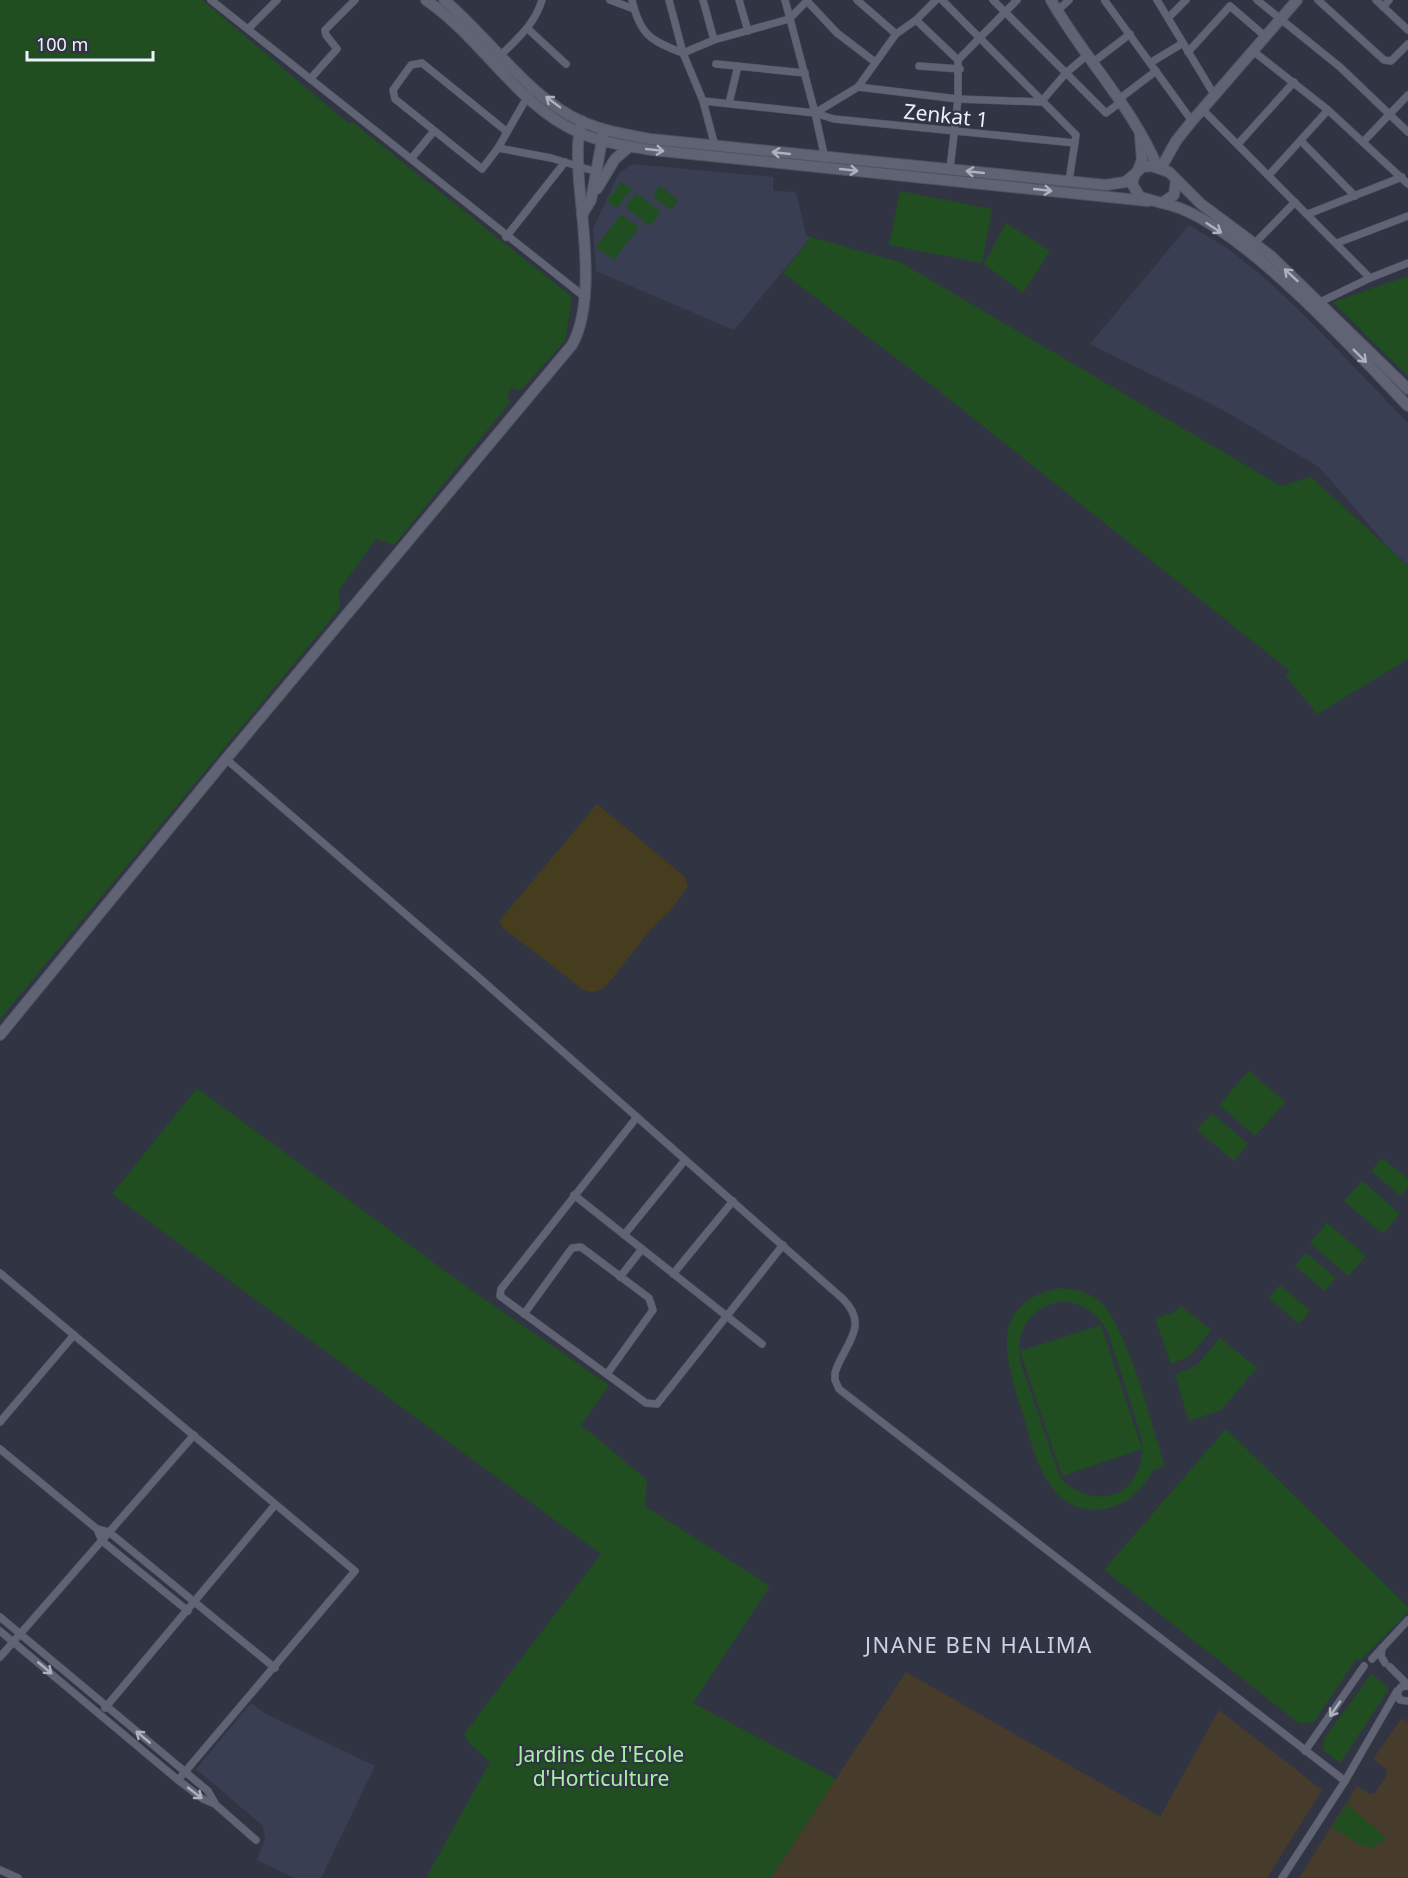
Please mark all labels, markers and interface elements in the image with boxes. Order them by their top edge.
scale bar [27,24,153,62]
text: 100 m [36,32,88,56]
one-way arrow [545,96,561,109]
street label: Zenkat 1 [902,97,990,133]
one-way arrow [645,145,665,156]
one-way arrow [772,147,792,158]
one-way arrow [839,165,859,176]
one-way arrow [966,166,986,177]
one-way arrow [1033,185,1053,196]
one-way arrow [1205,222,1222,234]
one-way arrow [1284,268,1299,282]
one-way arrow [1352,348,1367,363]
district label: JNANE BEN HALIMA [863,1629,1093,1659]
one-way arrow [37,1662,53,1675]
one-way arrow [1329,1700,1341,1716]
one-way arrow [135,1730,151,1743]
park label: Jardins de I'Ecole d'Horticulture [516,1740,684,1792]
one-way arrow [187,1787,203,1800]

